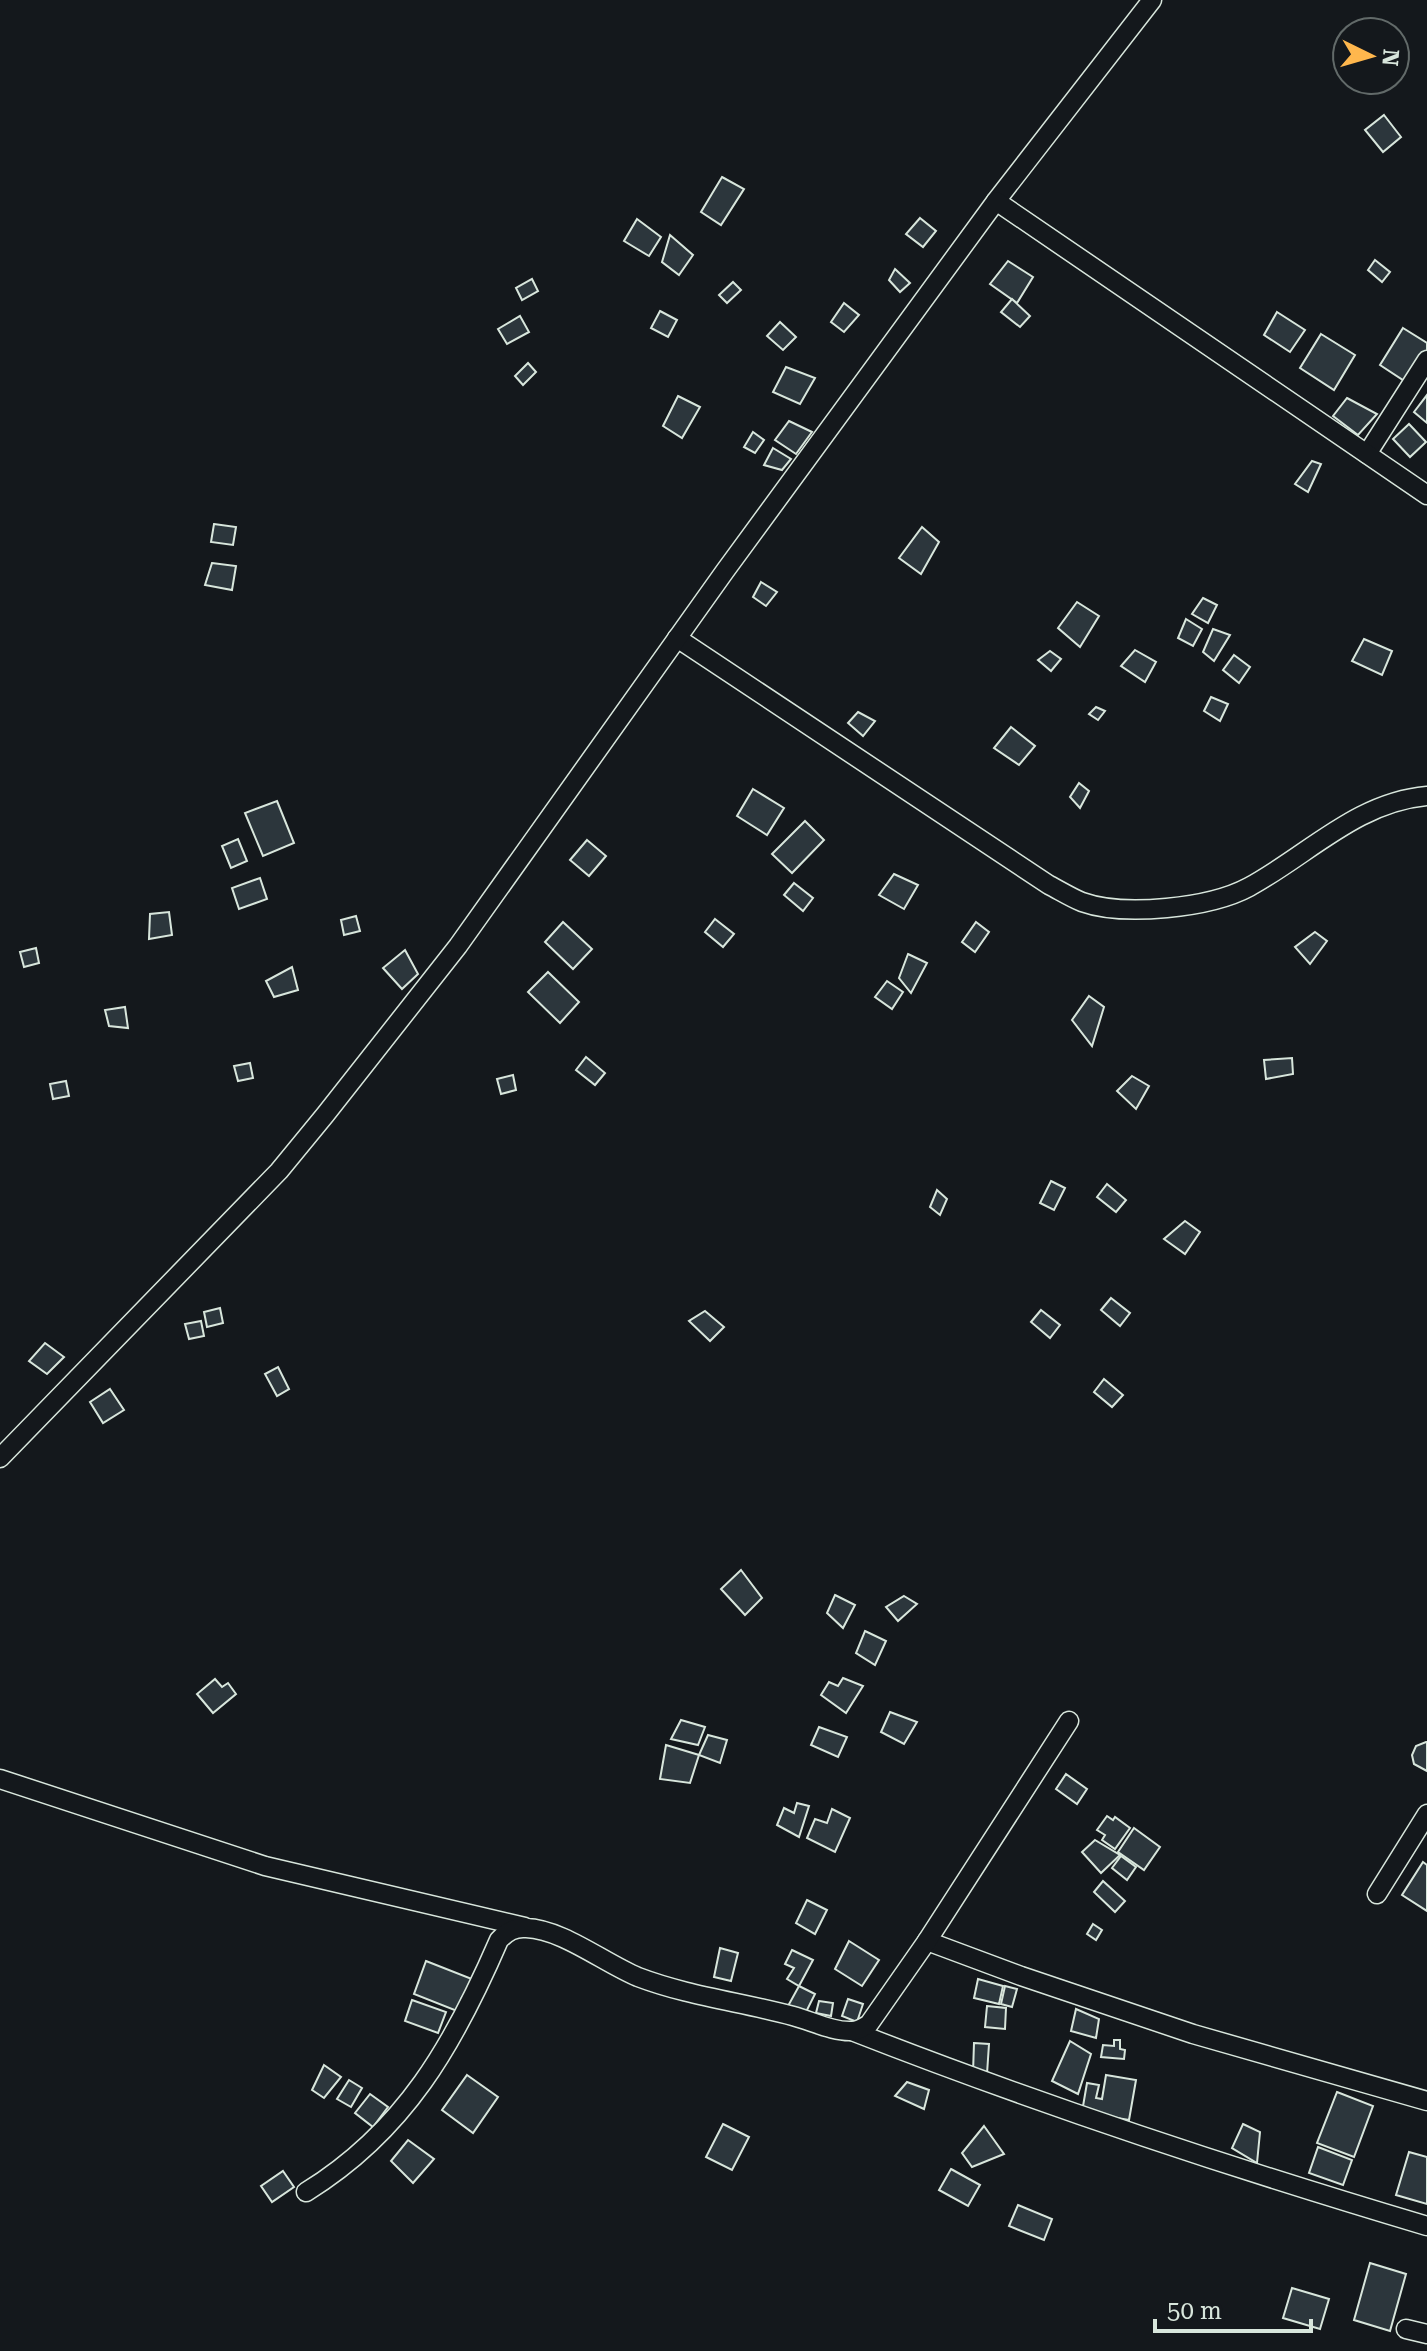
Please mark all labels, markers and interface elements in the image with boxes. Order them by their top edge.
north arrow [1331,16,1411,96]
text: N [1377,48,1404,67]
scale bar [1155,2283,1311,2333]
text: 50 m [1167,2297,1222,2325]

